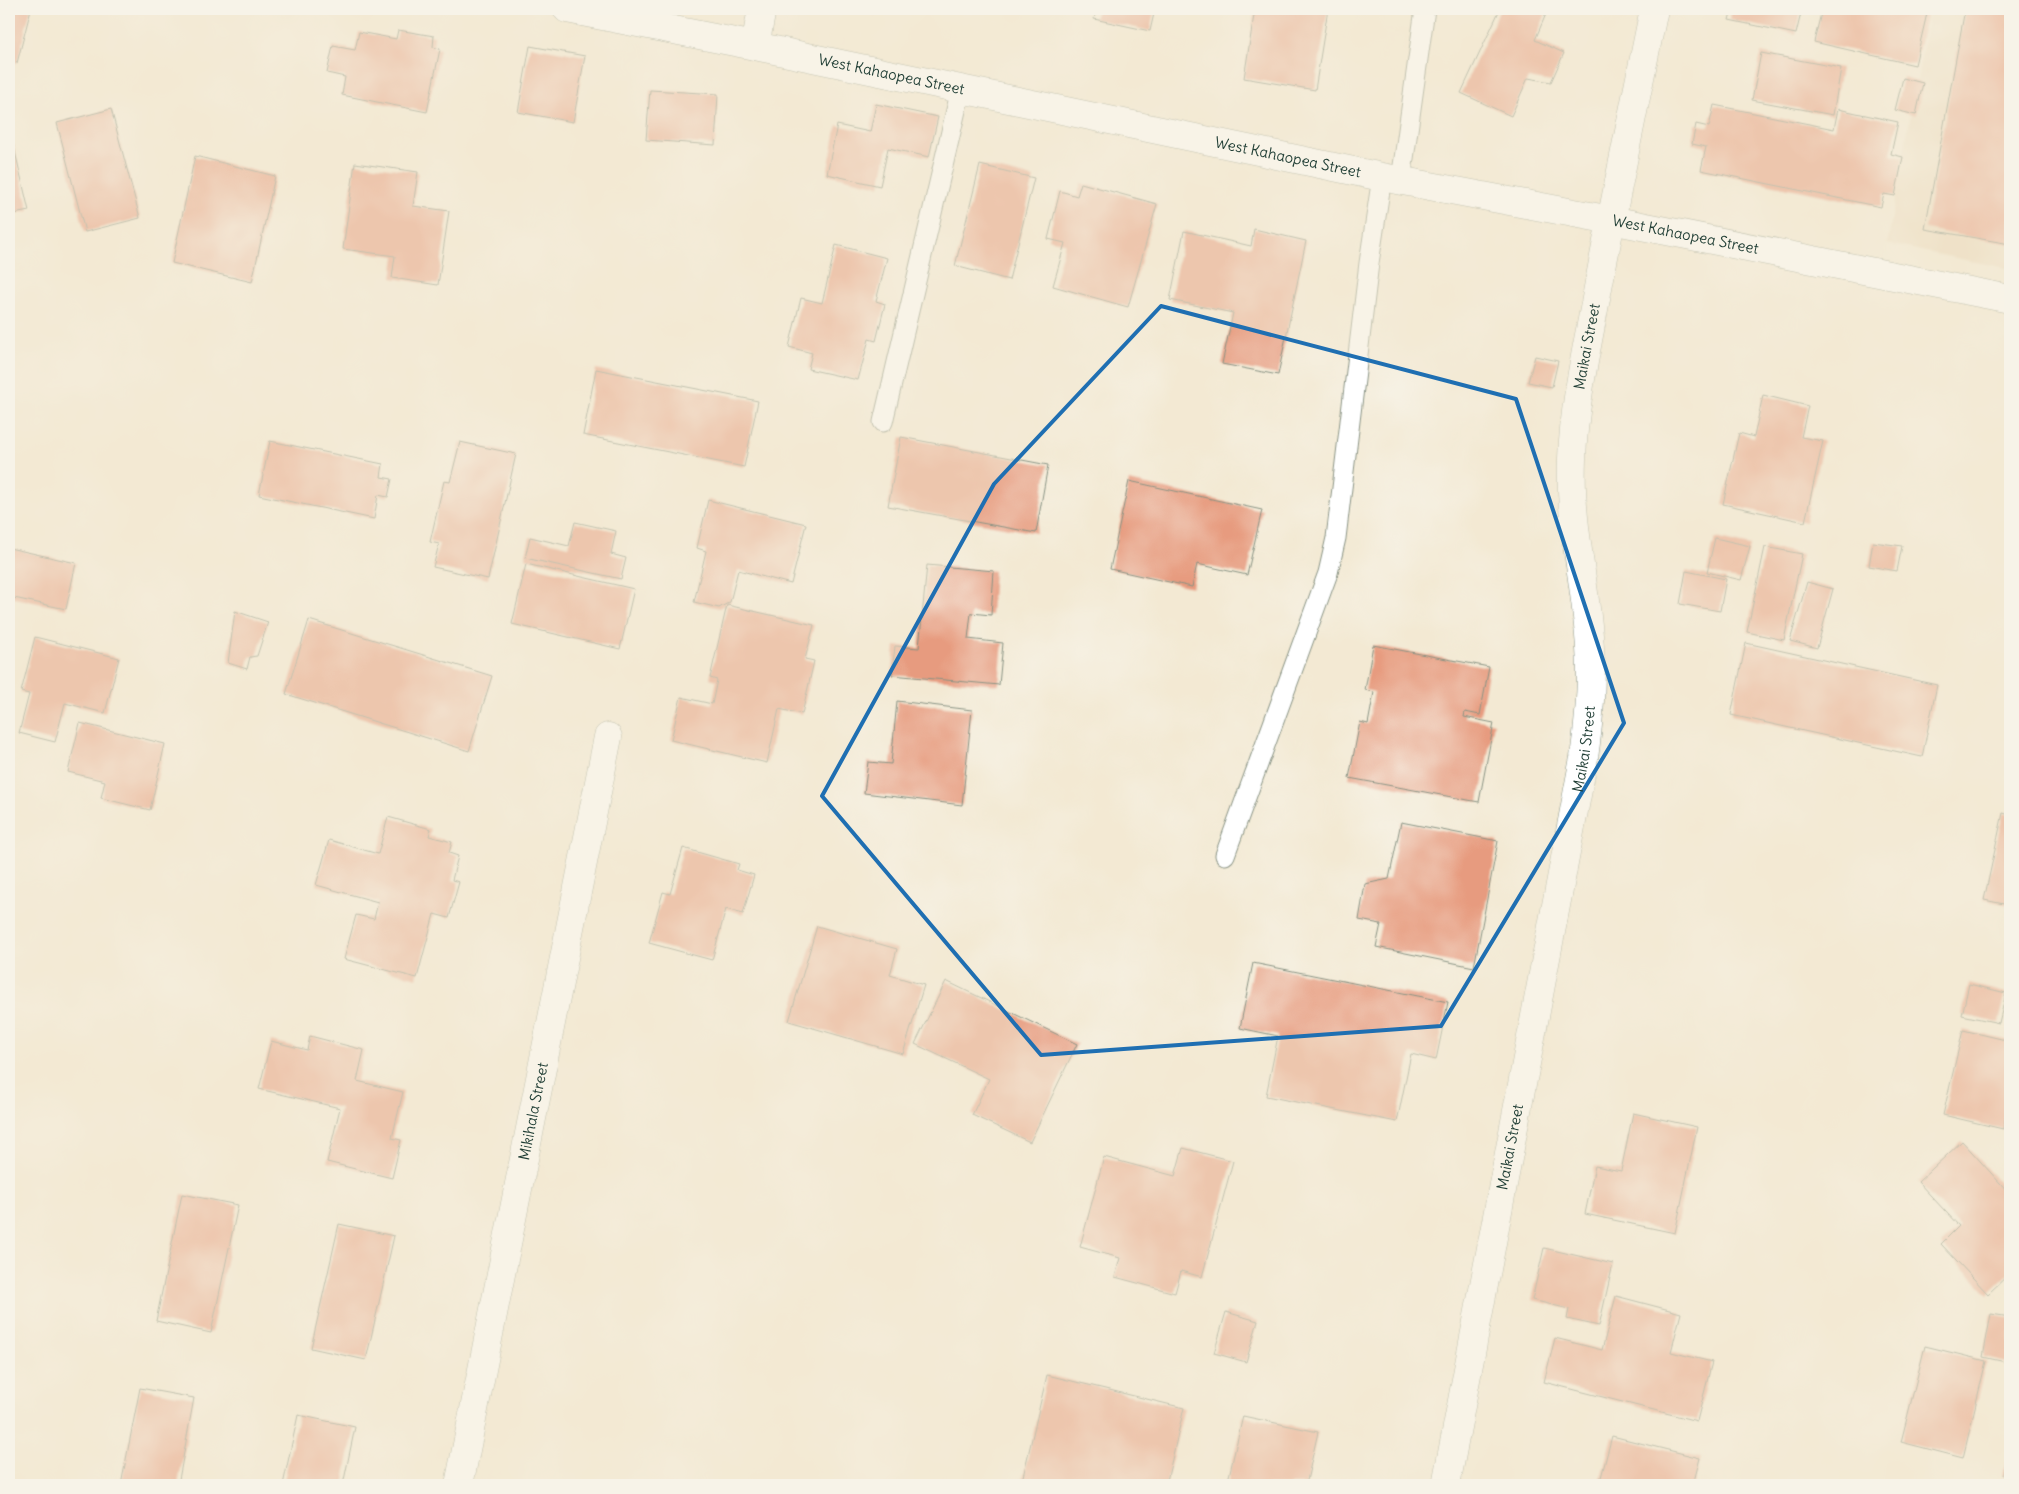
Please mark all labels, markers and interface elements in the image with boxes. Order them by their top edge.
street label: West Kahaopea Street [817,49,966,99]
street label: West Kahaopea Street [1213,132,1363,181]
street label: West Kahaopea Street [1611,210,1760,258]
street label: Maikai Street [1569,302,1604,391]
street label: Maikai Street [1568,705,1599,794]
street label: Mikihala Street [514,1061,552,1162]
street label: Maikai Street [1492,1102,1527,1192]

